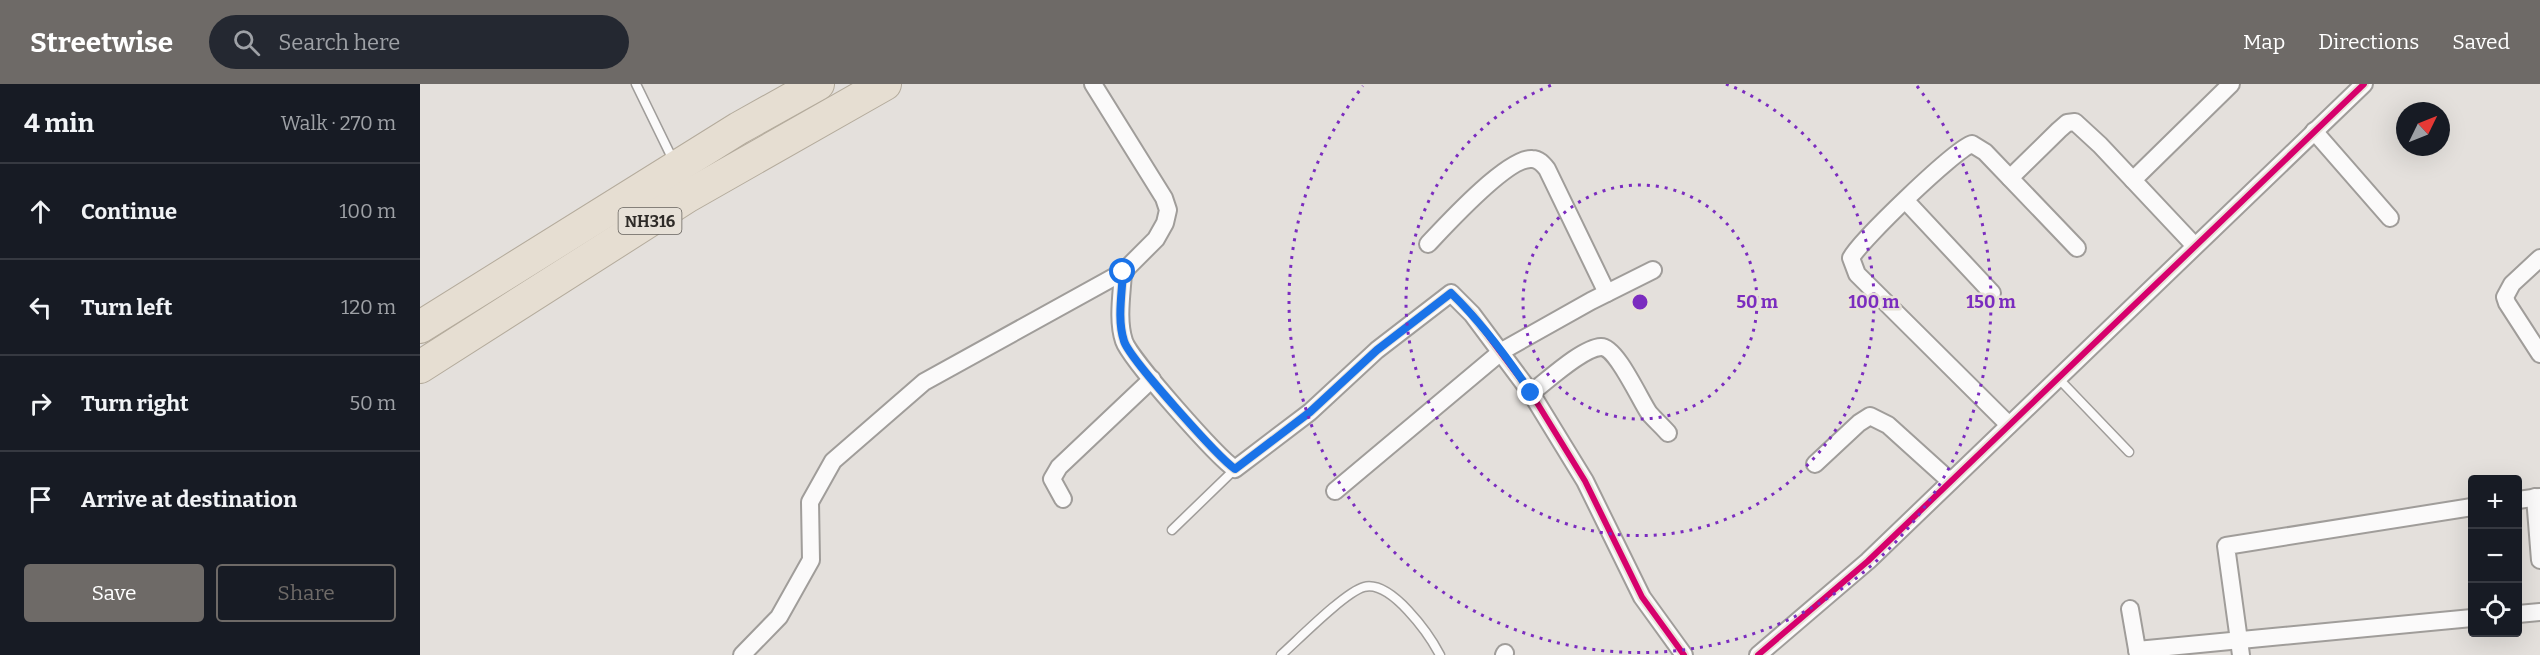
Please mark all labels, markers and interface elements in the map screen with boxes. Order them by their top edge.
search box [209,15,629,69]
text: Streetwise [30,26,173,59]
icon: search [230,26,263,59]
text: Search here [278,29,400,56]
text: Map [2243,29,2285,55]
text: Directions [2318,29,2419,55]
text: Saved [2452,29,2510,55]
north arrow [2396,102,2450,156]
text: 4 min [24,108,94,139]
text: Walk · 270 m [281,111,396,135]
icon: ahead [24,195,57,228]
text: Continue [81,198,177,225]
text: 100 m [339,199,396,223]
road number: NH316 [618,208,682,234]
route start [1109,258,1135,284]
icon: left [24,291,57,324]
text: 50 m [1736,291,1778,313]
text: 100 m [1848,291,1900,313]
text: 150 m [1966,291,2016,313]
centre of rings [1630,292,1650,312]
text: Turn left [81,294,173,321]
text: 120 m [341,295,396,319]
route end [1517,379,1543,405]
icon: right [24,387,57,420]
text: Turn right [81,390,189,417]
text: 50 m [349,391,396,415]
map controls [2468,475,2522,637]
button: + [2468,475,2522,529]
icon: arrive [24,483,57,516]
text: Arrive at destination [81,486,297,513]
button: − [2468,529,2522,583]
button: Save [24,564,204,622]
button: Share [216,564,396,622]
button: locate [2468,583,2522,637]

